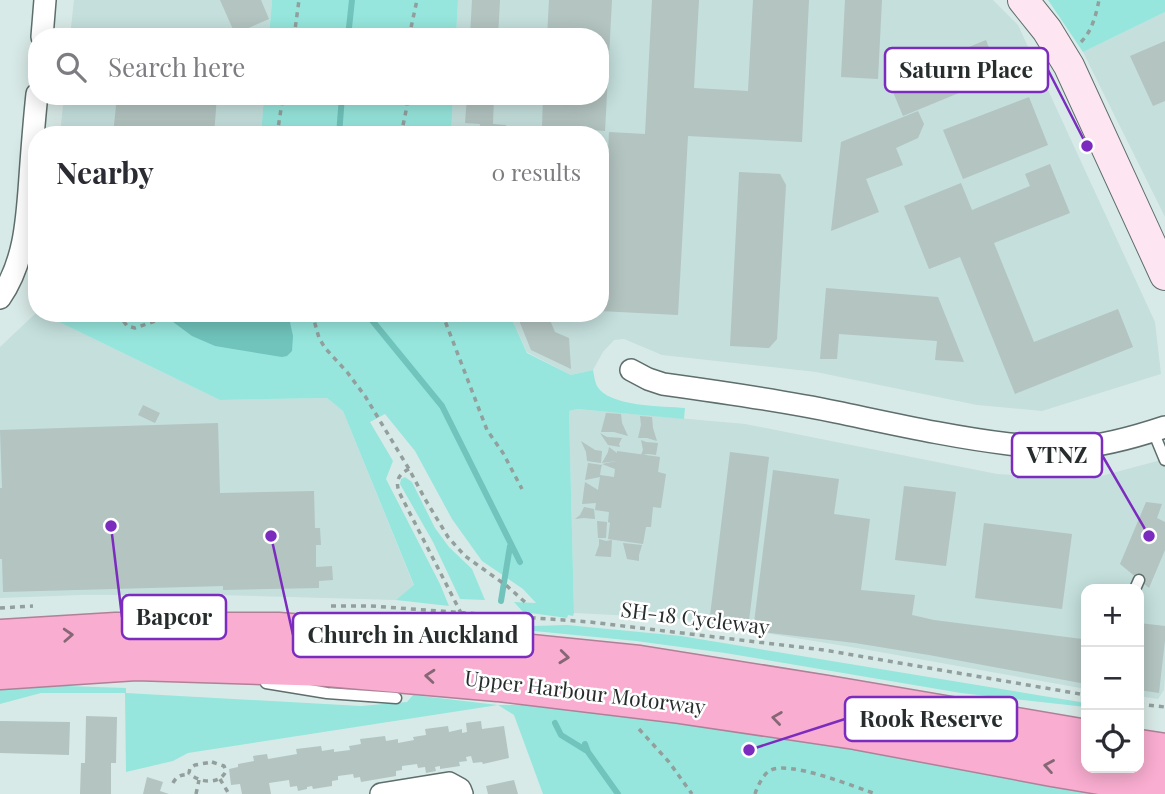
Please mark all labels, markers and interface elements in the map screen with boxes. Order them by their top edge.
search box [28,28,609,105]
icon: search [52,48,90,86]
callout: Saturn Place [885,48,1048,92]
text: Search here [108,49,245,84]
text: Saturn Place [899,53,1033,84]
text: Nearby [56,152,154,192]
text: 0 results [491,156,581,187]
callout: VTNZ [1012,433,1102,477]
text: VTNZ [1025,438,1088,469]
map controls [1081,584,1144,773]
button: + [1081,584,1144,647]
street label: SH-18 Cycleway [619,594,772,640]
callout: Bapcor [122,595,226,639]
text: Bapcor [136,600,212,631]
callout: Church in Auckland [293,613,533,657]
text: Church in Auckland [308,618,519,649]
one-way arrow [63,628,74,643]
button: − [1081,647,1144,710]
one-way arrow [559,649,570,664]
street label: Upper Harbour Motorway [463,662,708,720]
one-way arrow [424,669,435,684]
callout: Rook Reserve [845,697,1017,741]
text: Rook Reserve [859,702,1003,733]
button: locate [1081,710,1144,773]
one-way arrow [771,711,783,726]
one-way arrow [1044,760,1056,775]

